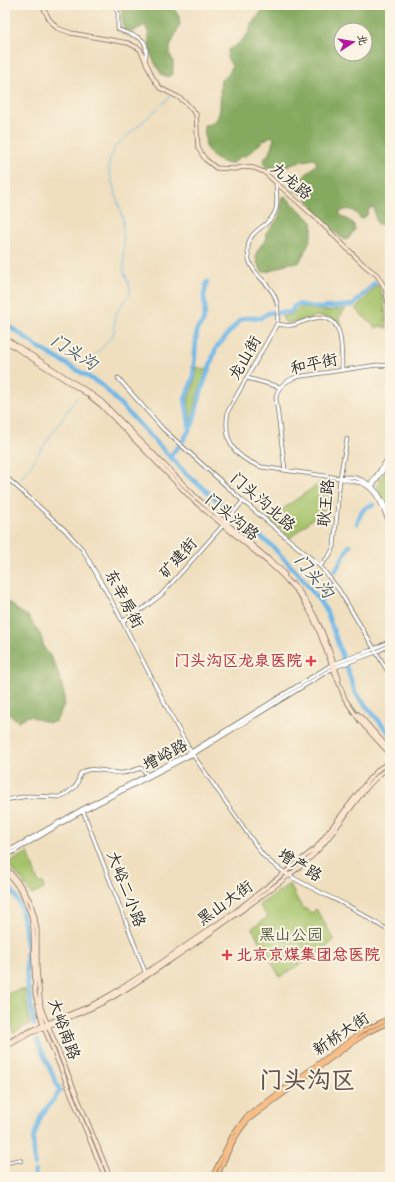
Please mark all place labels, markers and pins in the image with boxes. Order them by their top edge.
place label: 门头沟区龙泉医院 [174,651,302,671]
marker: 门头沟区龙泉医院 [305,655,317,667]
place label: 北京京煤集团总医院 [236,945,380,965]
marker: 北京京煤集团总医院 [221,949,233,961]

